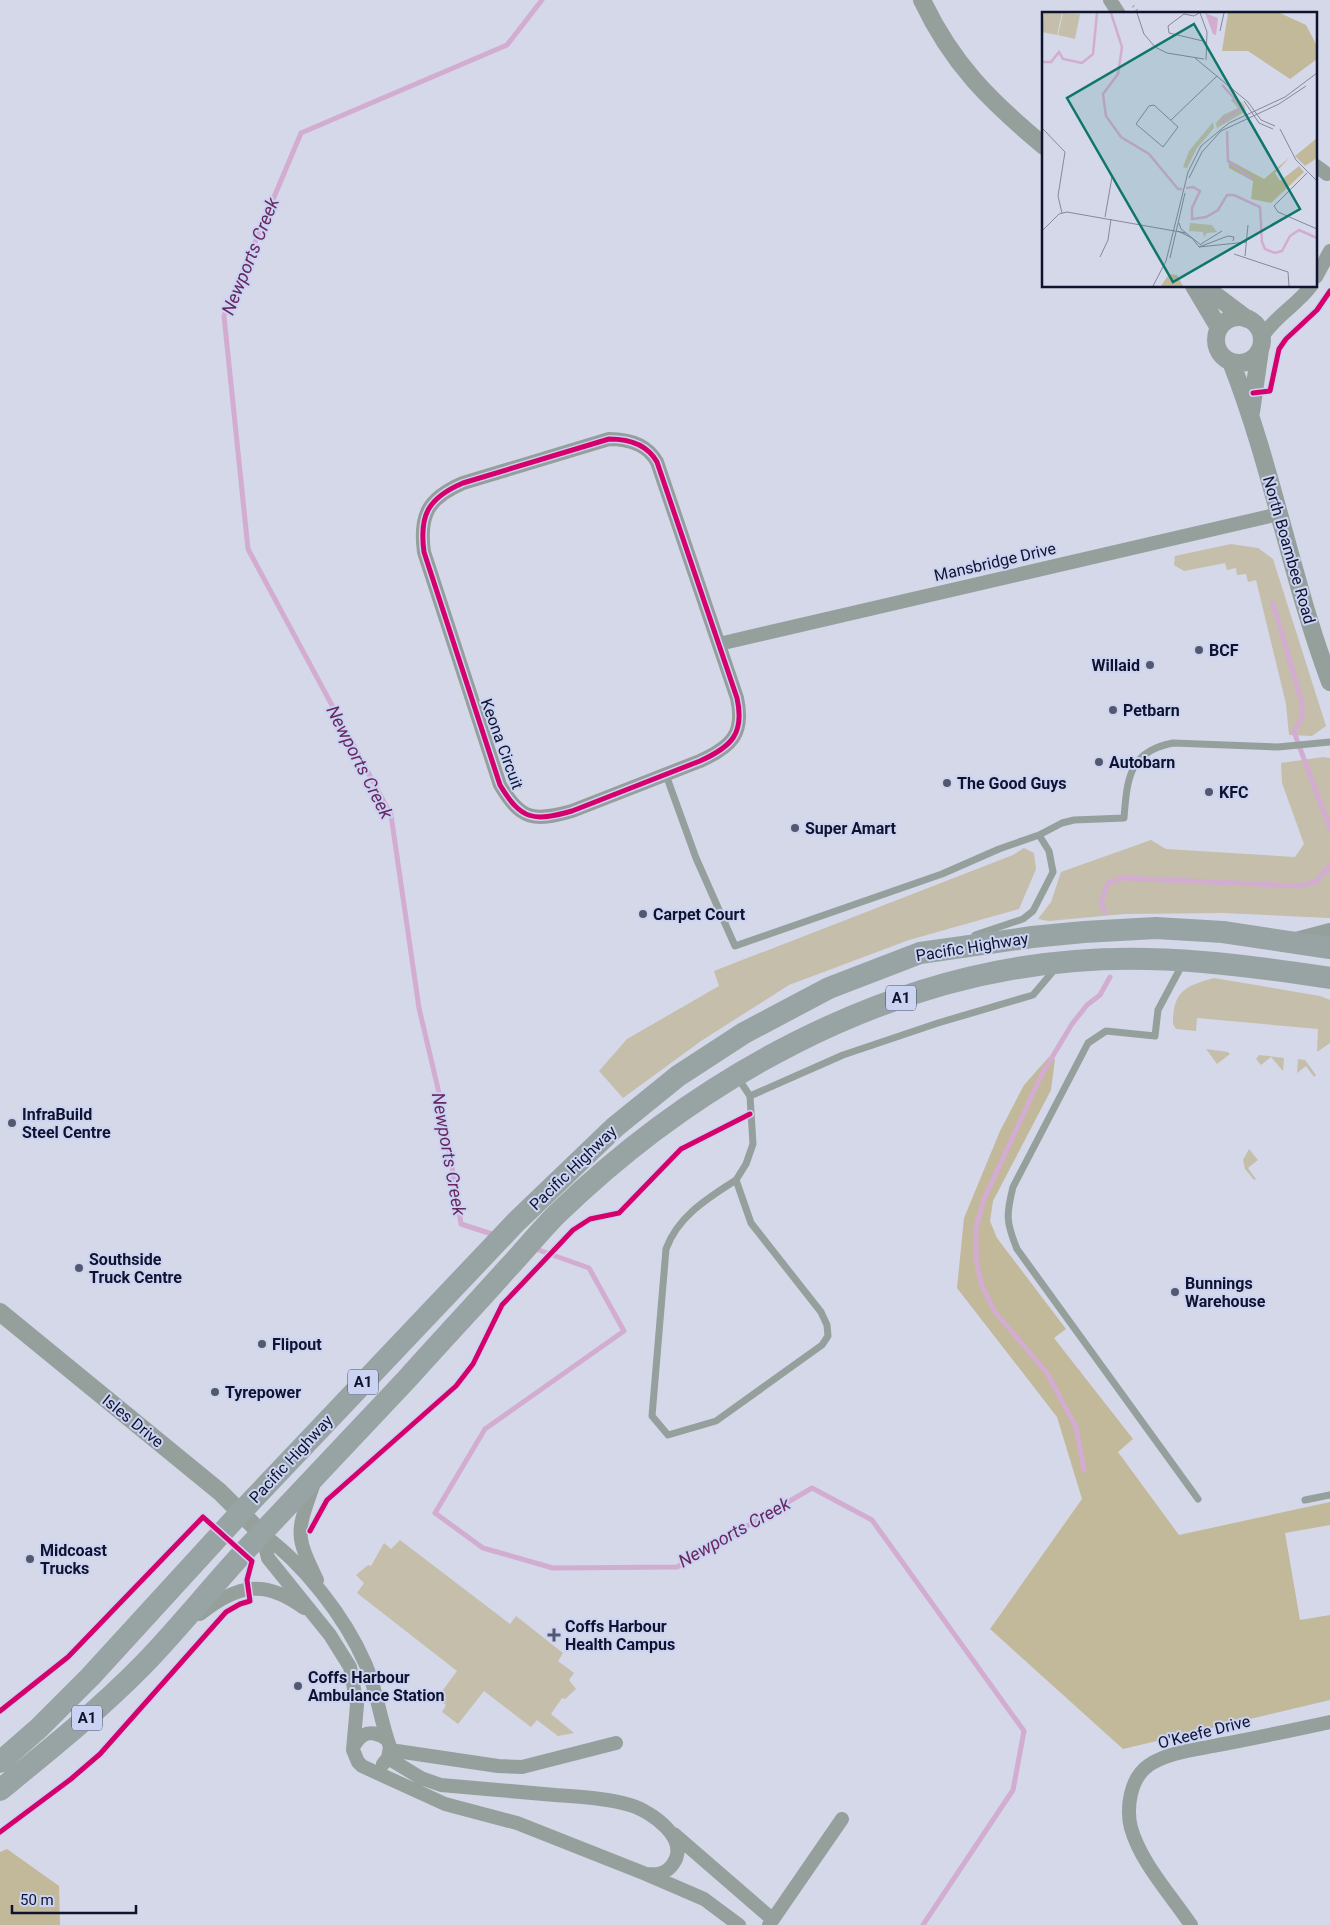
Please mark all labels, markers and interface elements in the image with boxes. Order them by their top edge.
inset map [1042,12,1318,288]
water label: Newports Creek [217,193,283,318]
street label: North Boambee Road [1259,474,1319,626]
street label: Mansbridge Drive [932,539,1058,585]
place label: BCF [1209,641,1239,660]
marker: BCF [1193,644,1205,656]
place label: Willaid [1091,656,1140,675]
marker: Willaid [1144,659,1156,671]
street label: Keona Circuit [477,696,527,792]
place label: Petbarn [1123,701,1180,720]
water label: Newports Creek [322,702,398,823]
marker: Petbarn [1107,704,1119,716]
place label: Autobarn [1109,753,1175,772]
marker: Autobarn [1093,756,1105,768]
place label: The Good Guys [957,774,1067,793]
marker: The Good Guys [941,777,953,789]
place label: KFC [1219,783,1248,802]
marker: KFC [1203,786,1215,798]
place label: Super Amart [805,819,896,838]
marker: Super Amart [789,822,801,834]
place label: Carpet Court [653,905,746,924]
marker: Carpet Court [637,908,649,920]
street label: Pacific Highway [914,929,1030,965]
road number: A1 [886,986,916,1010]
water label: Newports Creek [428,1091,470,1218]
place label: InfraBuild Steel Centre [22,1105,111,1142]
marker: InfraBuild Steel Centre [6,1117,18,1129]
street label: Pacific Highway [526,1121,621,1214]
place label: Southside Truck Centre [89,1250,182,1287]
marker: Southside Truck Centre [73,1262,85,1274]
place label: Bunnings Warehouse [1185,1274,1266,1311]
marker: Bunnings Warehouse [1169,1286,1181,1298]
place label: Flipout [272,1335,322,1354]
marker: Flipout [256,1338,268,1350]
road number: A1 [348,1370,378,1394]
place label: Tyrepower [225,1383,301,1402]
marker: Tyrepower [209,1386,221,1398]
street label: Isles Drive [99,1391,167,1451]
street label: Pacific Highway [245,1411,337,1507]
water label: Newports Creek [674,1492,795,1571]
place label: Midcoast Trucks [40,1541,107,1578]
marker: Midcoast Trucks [24,1553,36,1565]
place label: Coffs Harbour Health Campus [565,1617,675,1654]
marker: Coffs Harbour Health Campus [547,1628,561,1642]
place label: Coffs Harbour Ambulance Station [308,1668,445,1705]
marker: Coffs Harbour Ambulance Station [292,1680,304,1692]
road number: A1 [72,1706,102,1730]
street label: O'Keefe Drive [1156,1711,1252,1753]
scale bar [12,1882,136,1914]
text: 50 m [20,1891,54,1909]

